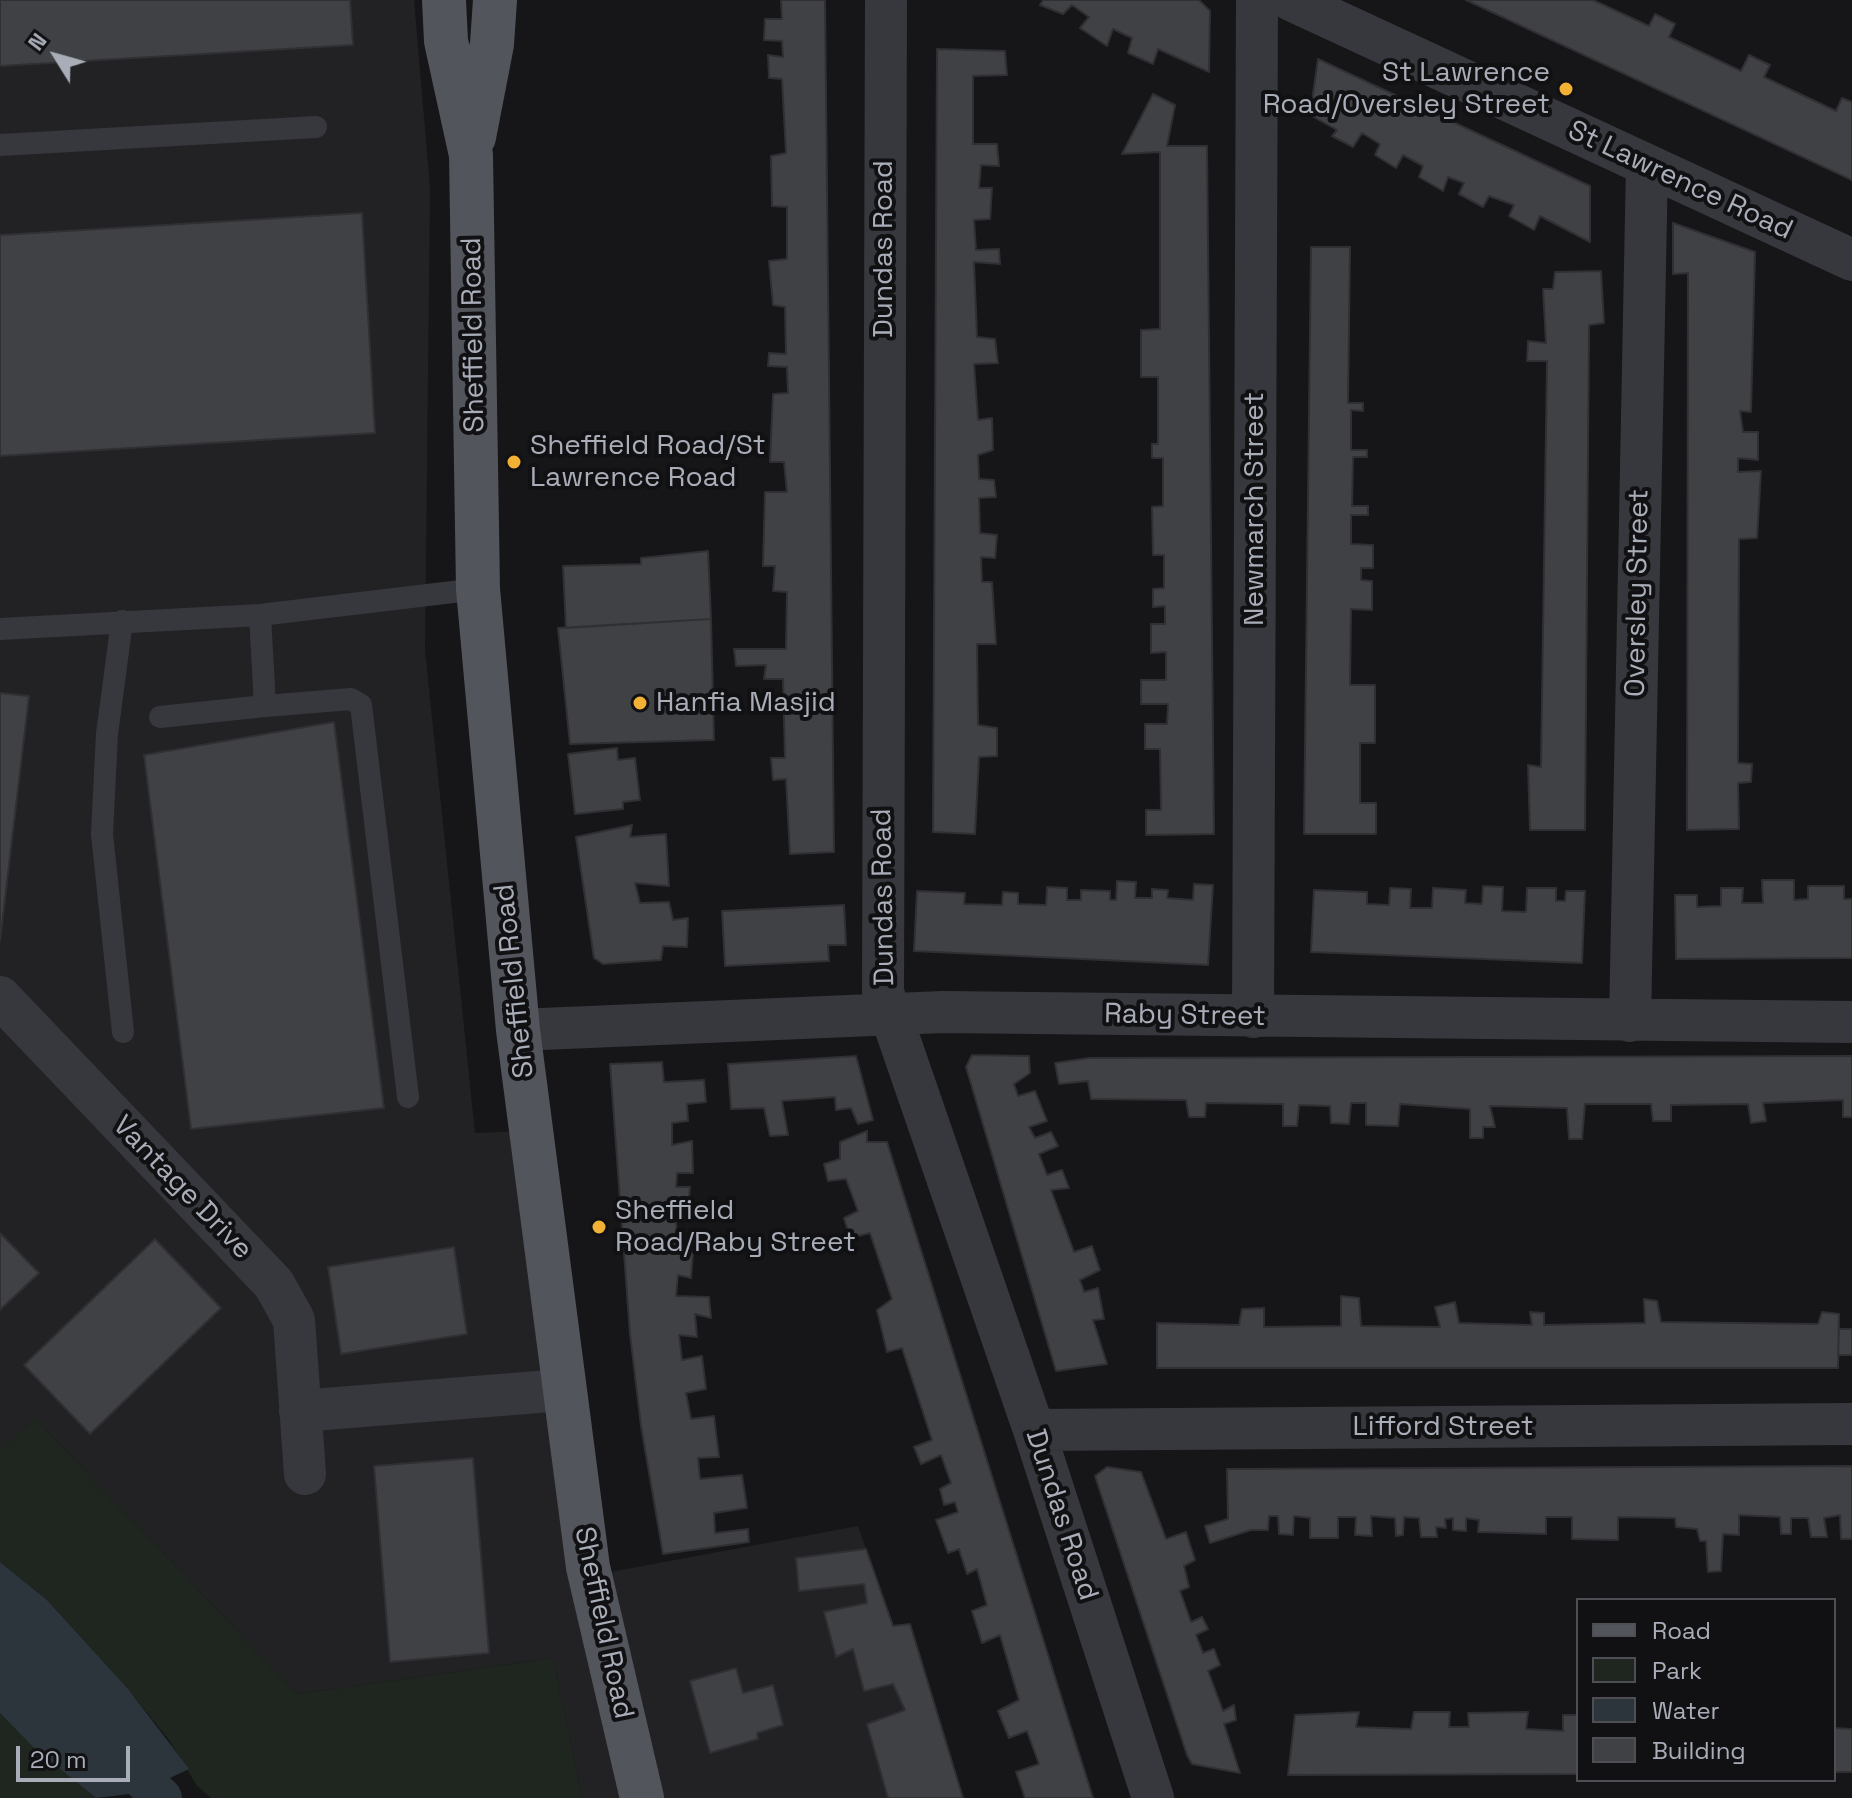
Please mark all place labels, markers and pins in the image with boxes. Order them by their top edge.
place label: St Lawrence Road/Oversley Street [1263,56,1550,122]
marker: St Lawrence Road/Oversley Street [1557,80,1575,98]
place label: Sheffield Road/St Lawrence Road [530,429,766,495]
marker: Sheffield Road/St Lawrence Road [505,453,523,471]
place label: Hanfia Masjid [656,686,836,720]
marker: Hanfia Masjid [631,694,649,712]
place label: Sheffield Road/Raby Street [615,1194,856,1260]
marker: Sheffield Road/Raby Street [590,1218,608,1236]

